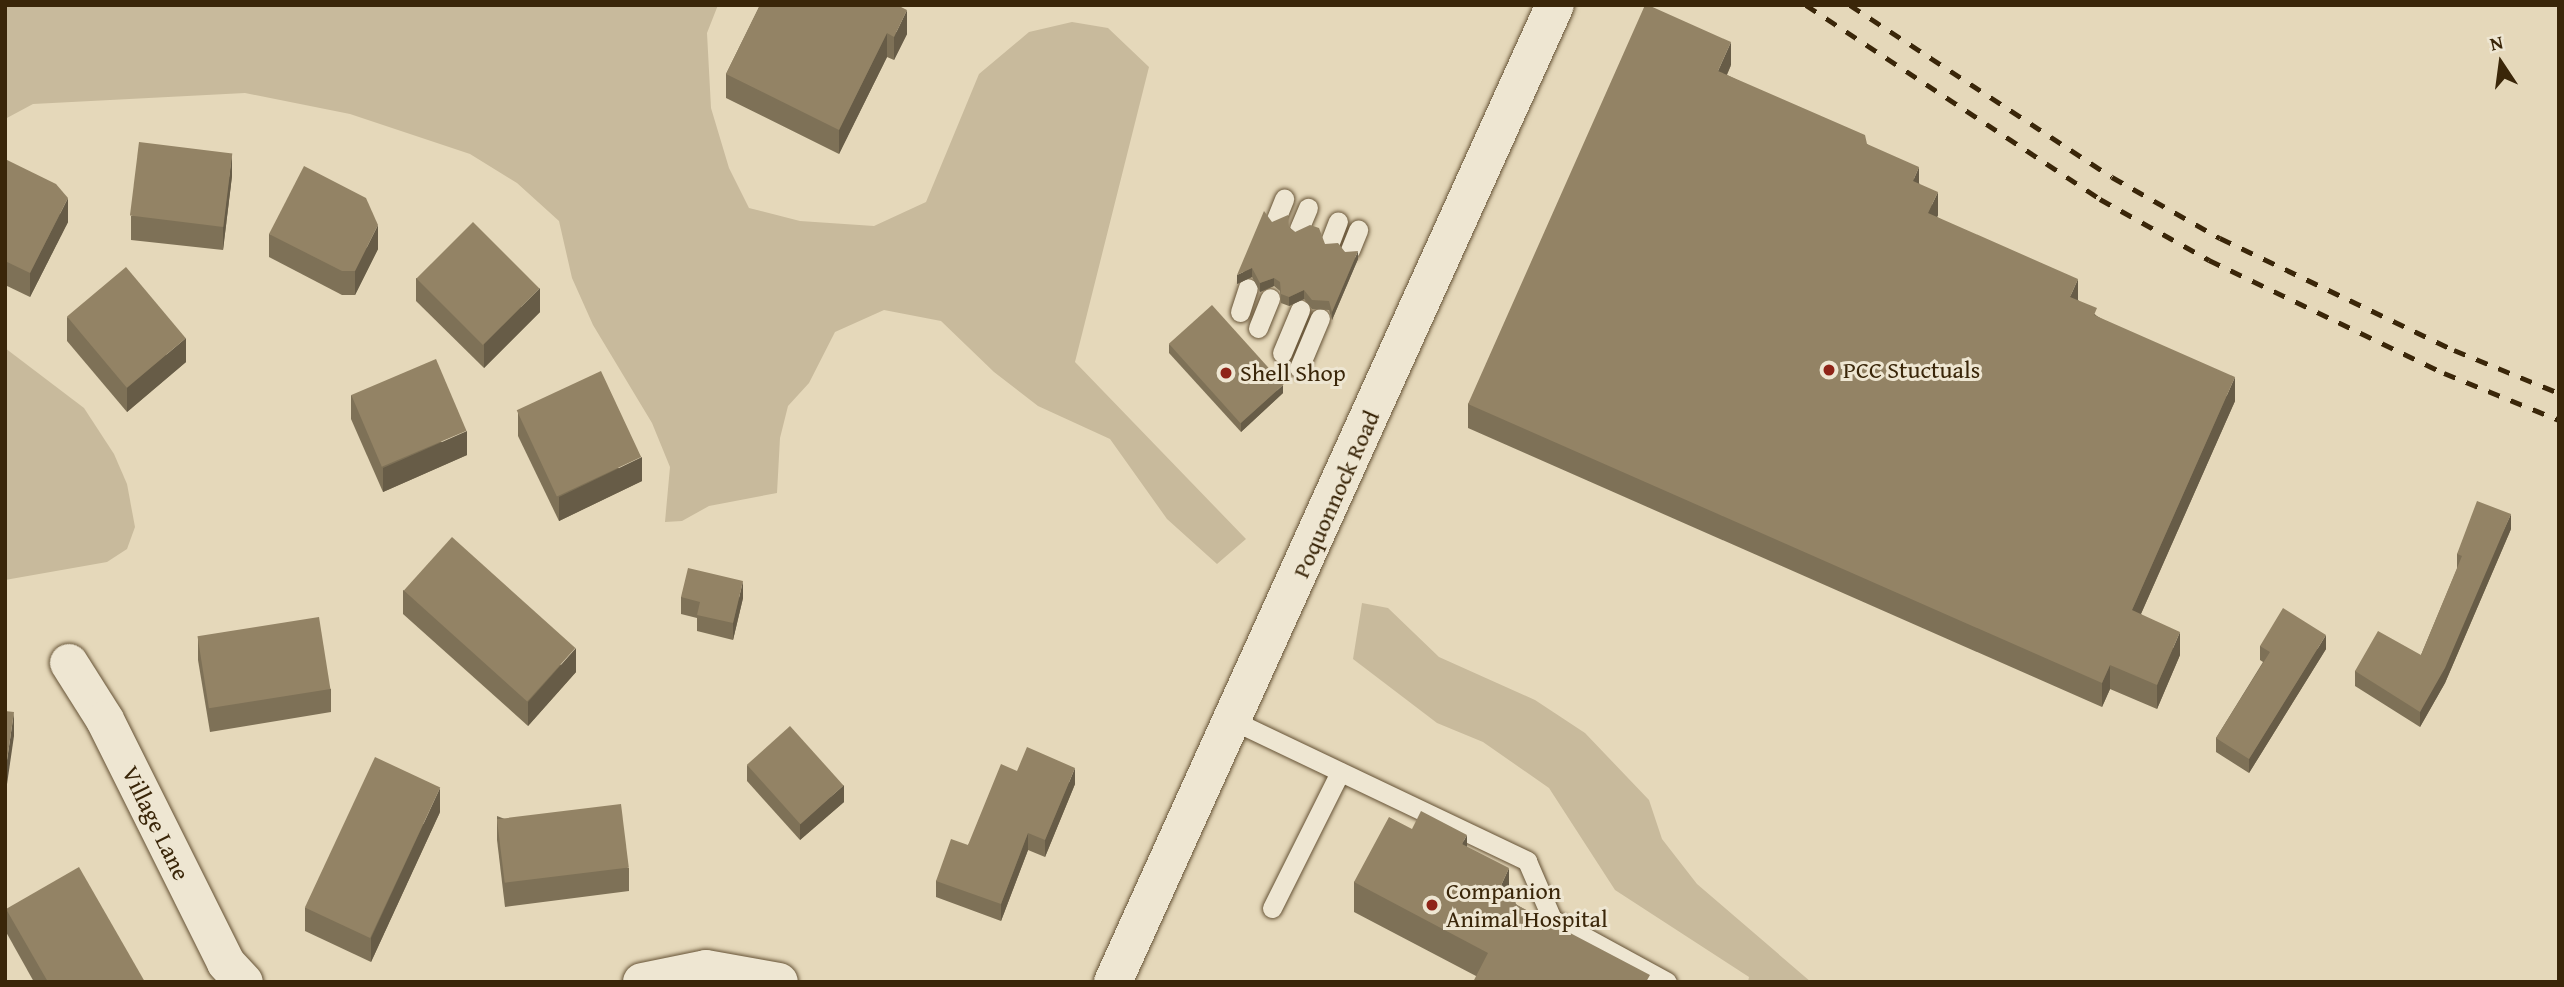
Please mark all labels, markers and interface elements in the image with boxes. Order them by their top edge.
text: N [2487,27,2506,58]
north arrow [2466,28,2536,98]
place label: PCC Stuctuals [1843,356,1980,384]
place label: Shell Shop [1240,359,1346,387]
marker: PCC Stuctuals [1821,362,1837,378]
marker: Shell Shop [1218,365,1234,381]
street label: Poquonnock Road [1286,406,1386,582]
street label: Village Lane [116,761,196,885]
place label: Companion Animal Hospital [1446,877,1608,933]
marker: Companion Animal Hospital [1424,897,1440,913]

